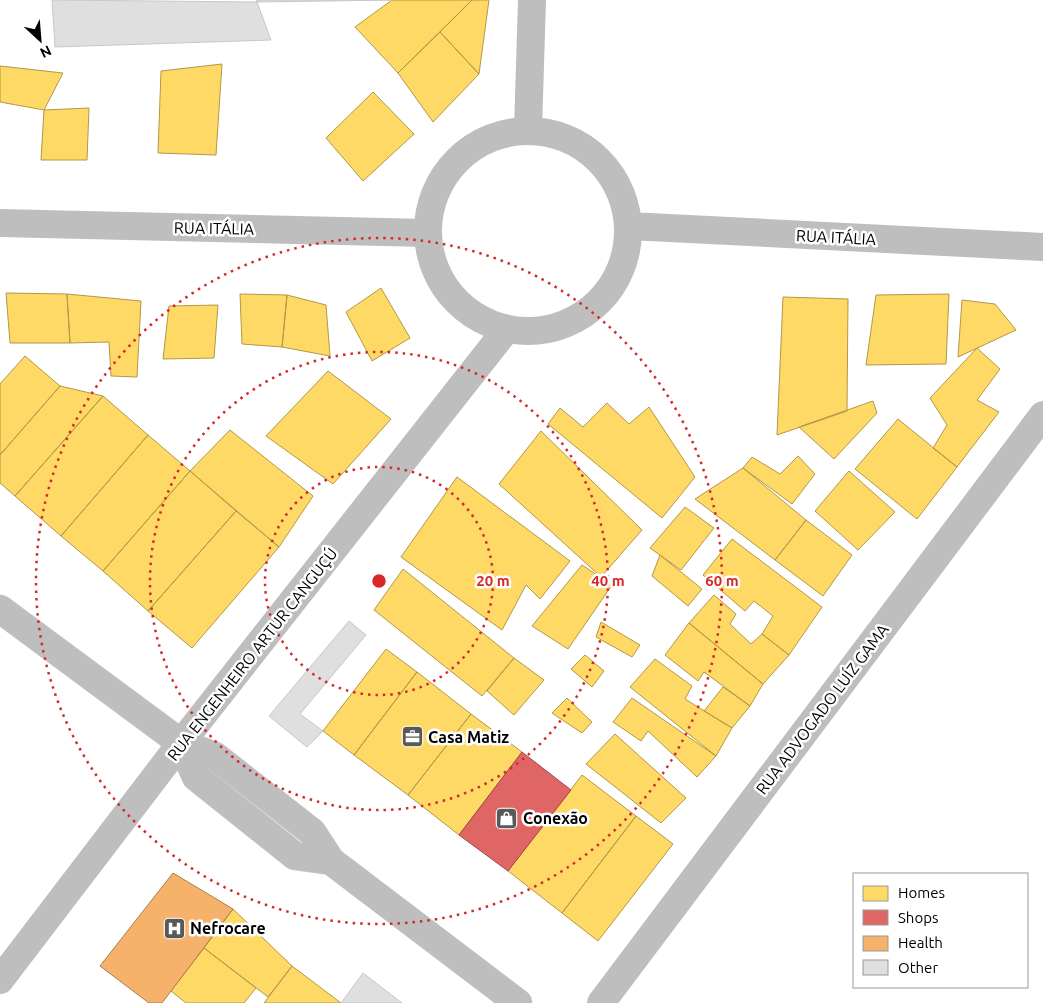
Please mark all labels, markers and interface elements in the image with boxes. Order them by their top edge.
north arrow [15,15,65,65]
text: N [37,42,54,61]
street label: RUA ITÁLIA [174,216,255,238]
street label: RUA ITÁLIA [796,224,877,248]
street label: RUA ENGENHEIRO ARTUR CANGUÇÚ [162,543,341,764]
centre of rings [370,572,388,590]
text: 20 m [476,572,510,589]
text: 40 m [591,572,625,589]
text: 60 m [705,572,739,589]
street label: RUA ADVOGADO LUÍZ GAMA [751,619,892,798]
office icon: Casa Matiz [400,725,424,749]
place label: Casa Matiz [428,728,509,746]
shop icon: Conexão [495,806,519,830]
place label: Conexão [523,809,588,827]
legend [853,873,1028,988]
text: Homes [898,884,945,901]
text: Shops [898,909,939,926]
hospital icon: Nefrocare [162,916,186,940]
place label: Nefrocare [190,919,266,937]
text: Health [898,934,943,951]
text: Other [898,959,938,976]

